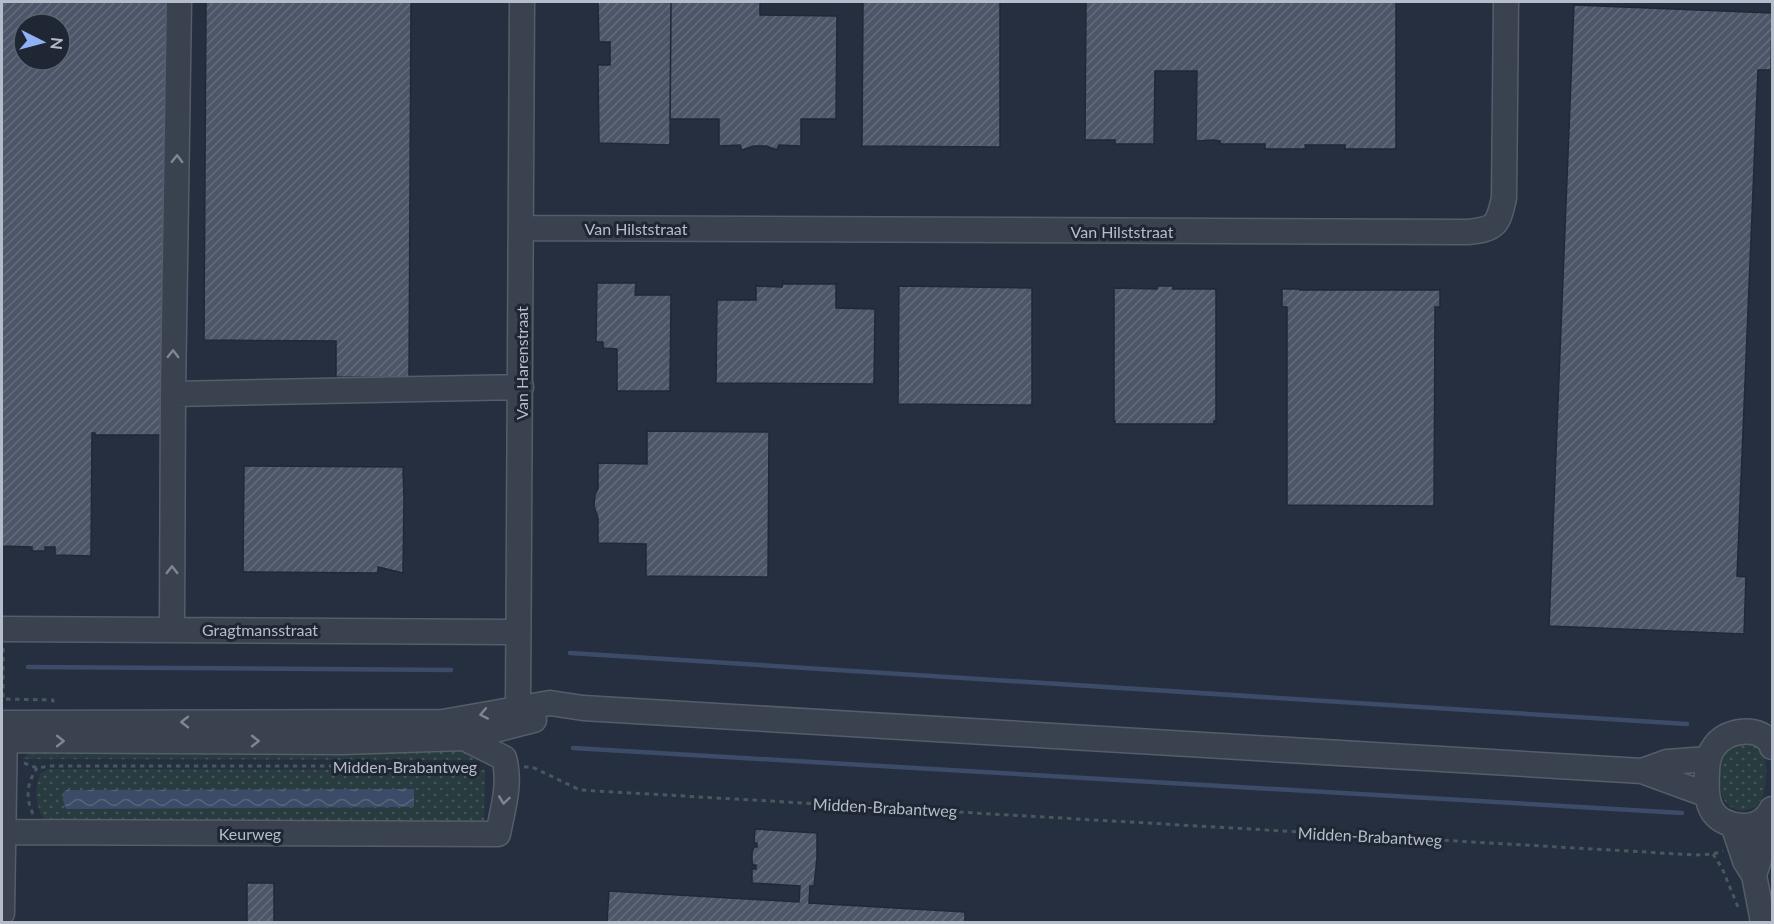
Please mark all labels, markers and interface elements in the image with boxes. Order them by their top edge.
north arrow [12,12,72,72]
text: N [47,36,68,51]
one-way arrow [170,155,183,164]
street label: Van Hilststraat [585,219,688,238]
street label: Van Hilststraat [1071,222,1174,241]
street label: Van Harenstraat [512,306,531,420]
one-way arrow [167,350,180,359]
one-way arrow [166,566,178,575]
street label: Gragtmansstraat [202,620,318,639]
one-way arrow [479,707,489,720]
one-way arrow [180,716,189,728]
one-way arrow [55,735,64,747]
one-way arrow [250,735,259,747]
street label: Midden-Brabantweg [333,757,477,776]
street label: Midden-Brabantweg [812,794,958,820]
one-way arrow [499,795,511,805]
street label: Midden-Brabantweg [1297,823,1443,849]
street label: Keurweg [219,824,281,843]

